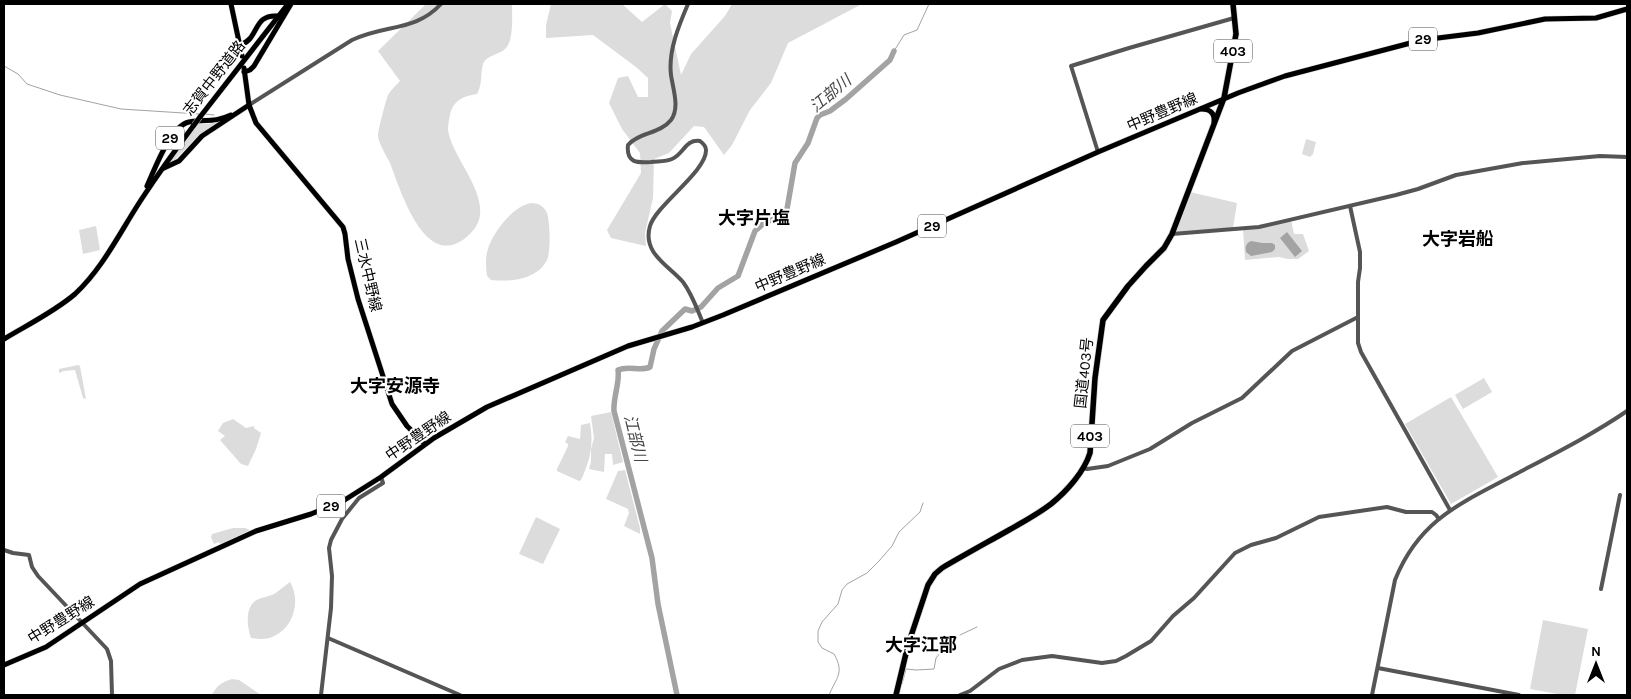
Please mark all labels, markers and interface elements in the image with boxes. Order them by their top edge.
road number: 29 [1409,28,1437,50]
street label: 志賀中野道路 [179,37,249,119]
road number: 403 [1214,40,1252,62]
water label: 江部川 [806,69,856,116]
street label: 中野豊野線 [1124,89,1200,135]
road number: 29 [156,126,184,150]
district label: 大字片塩 [718,207,790,229]
road number: 29 [918,215,946,238]
district label: 大字岩船 [1422,228,1494,250]
street label: 三水中野線 [351,236,385,314]
street label: 中野豊野線 [752,250,828,296]
street label: 国道403号 [1071,337,1097,409]
district label: 大字安源寺 [350,375,440,397]
street label: 中野豊野線 [382,408,454,464]
water label: 江部川 [620,413,651,466]
road number: 403 [1071,424,1109,448]
road number: 29 [317,494,345,518]
street label: 中野豊野線 [24,592,98,648]
district label: 大字江部 [885,634,957,656]
north arrow [1571,639,1621,689]
text: N [1591,643,1601,660]

